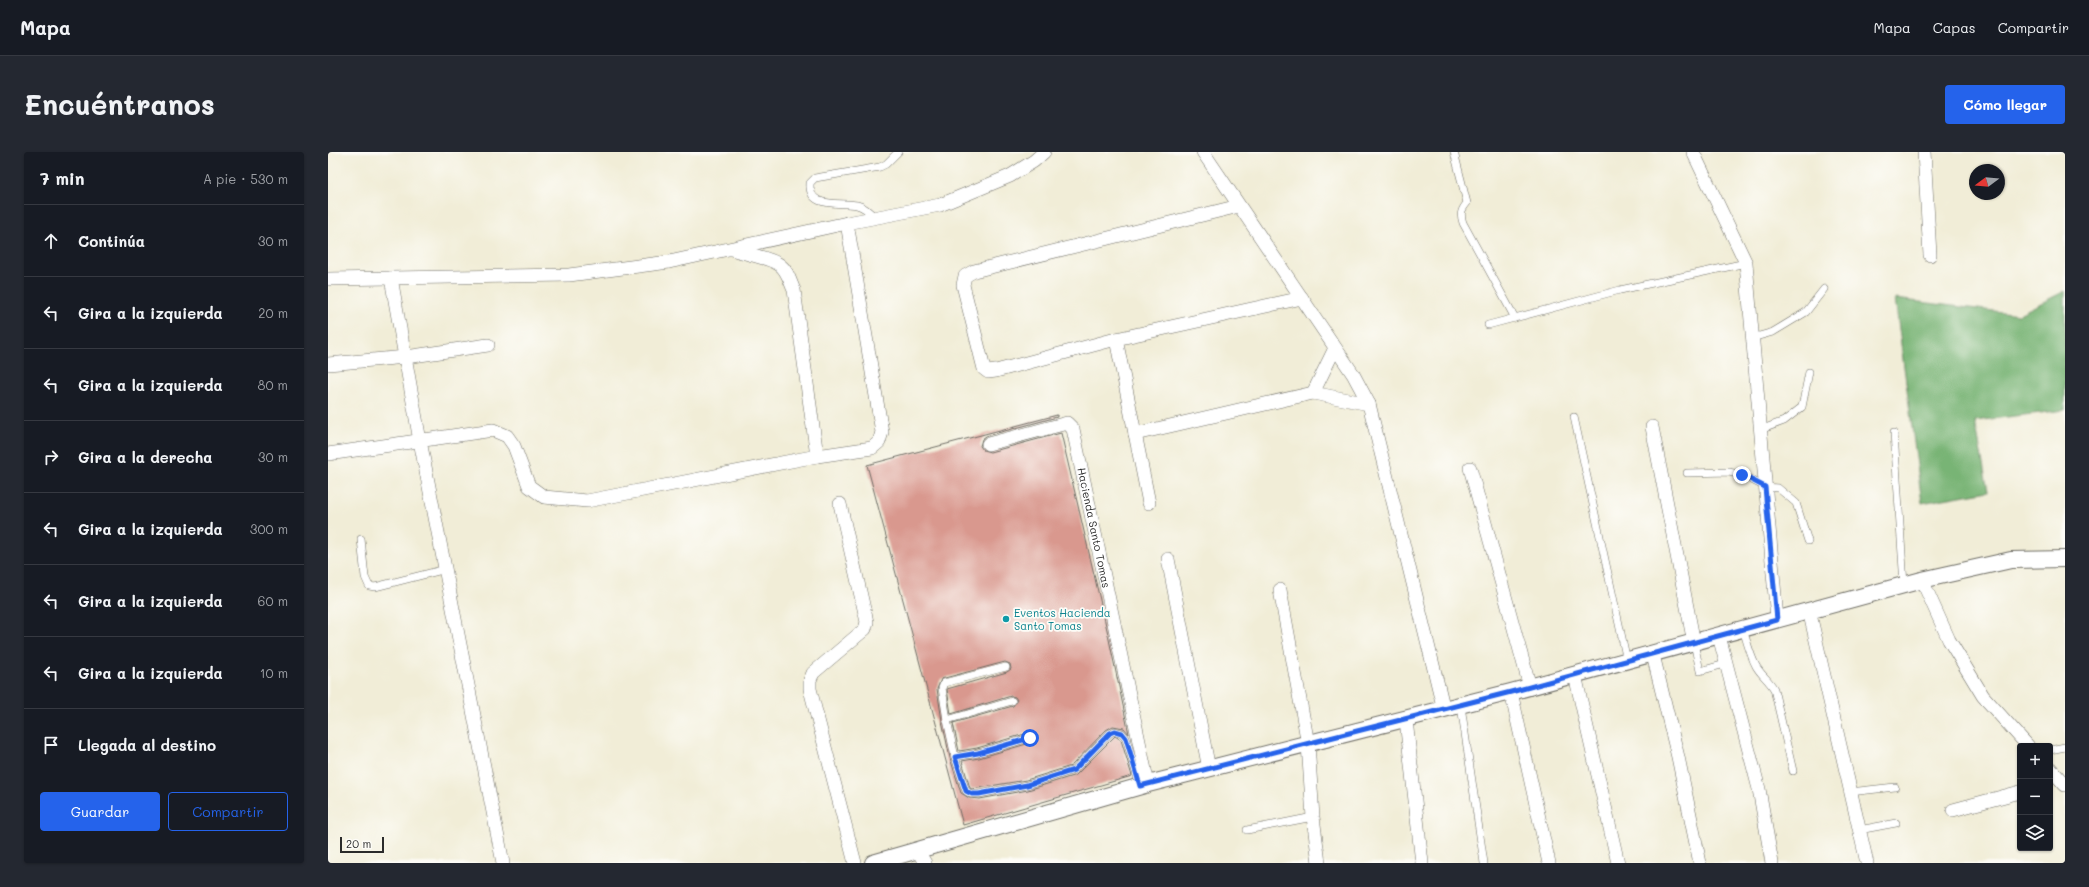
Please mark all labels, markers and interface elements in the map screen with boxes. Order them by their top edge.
text: Mapa [20,15,71,40]
text: Mapa [1874,18,1911,37]
text: Capas [1933,18,1976,37]
text: Compartir [1998,18,2069,37]
button: Cómo llegar [1945,85,2065,124]
text: Encuéntranos [24,86,215,122]
north arrow [1969,164,2005,200]
text: 7 min [40,167,85,189]
text: A pie · 530 m [203,170,288,187]
icon: ahead [40,230,62,252]
text: Continúa [78,231,145,251]
text: 30 m [258,232,288,249]
icon: left [40,302,62,324]
text: Gira a la izquierda [78,303,223,323]
text: 20 m [258,304,288,321]
icon: left [40,374,62,396]
text: Gira a la izquierda [78,375,223,395]
text: 80 m [258,376,288,393]
icon: right [40,446,62,468]
text: Gira a la derecha [78,447,212,467]
text: 30 m [258,448,288,465]
street label: Hacienda Santo Tomas [1074,466,1114,589]
route end [1733,466,1751,484]
icon: left [40,518,62,540]
text: Gira a la izquierda [78,519,223,539]
text: 300 m [250,520,288,537]
icon: left [40,590,62,612]
text: Gira a la izquierda [78,591,223,611]
text: 60 m [258,592,288,609]
place label: Eventos Hacienda Santo Tomas [1014,605,1111,633]
marker: Eventos Hacienda Santo Tomas [1001,614,1011,624]
icon: left [40,662,62,684]
text: Gira a la izquierda [78,663,223,683]
text: 10 m [260,664,288,681]
route start [1021,729,1039,747]
icon: arrive [40,734,62,756]
text: Llegada al destino [78,735,216,755]
map controls [2017,743,2053,851]
button: + [2017,743,2053,779]
button: − [2017,779,2053,815]
button: Guardar [40,792,160,831]
button: Compartir [168,792,288,831]
button: layers [2017,815,2053,851]
scale bar [340,835,384,854]
text: 20 m [346,836,371,851]

